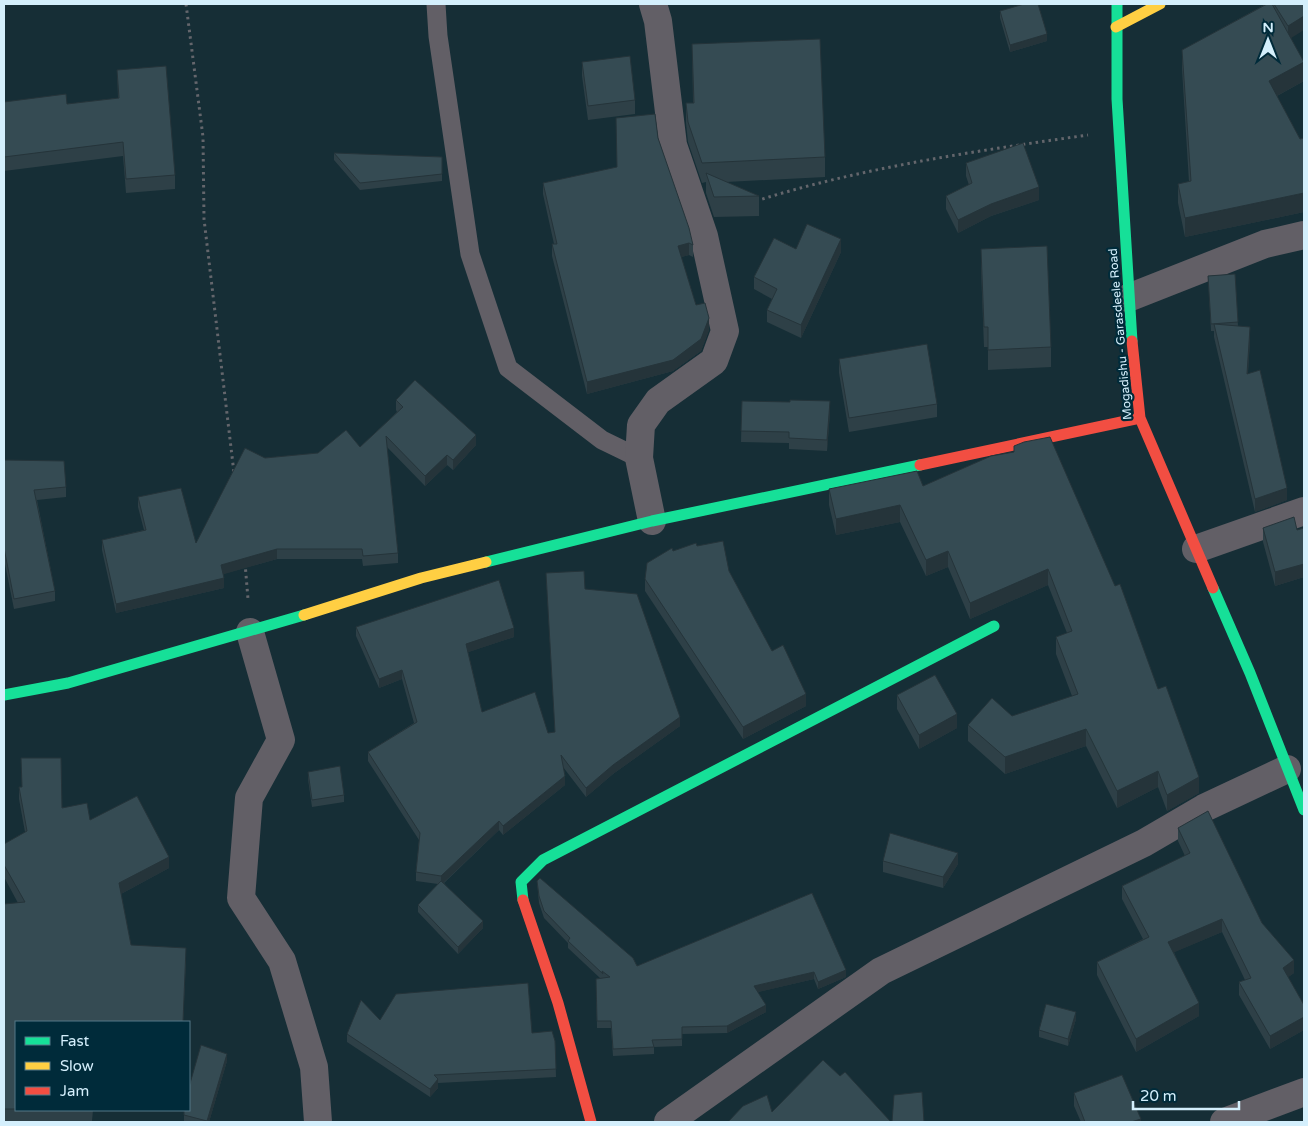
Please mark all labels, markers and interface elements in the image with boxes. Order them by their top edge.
north arrow [1243,15,1293,65]
text: N [1262,19,1274,36]
street label: Mogadishu - Garasdeele Road [1106,248,1134,420]
legend [15,1021,190,1111]
text: Fast [60,1032,90,1050]
text: Slow [60,1057,94,1075]
scale bar [1133,1078,1239,1110]
text: Jam [60,1082,89,1100]
text: 20 m [1140,1087,1177,1105]

